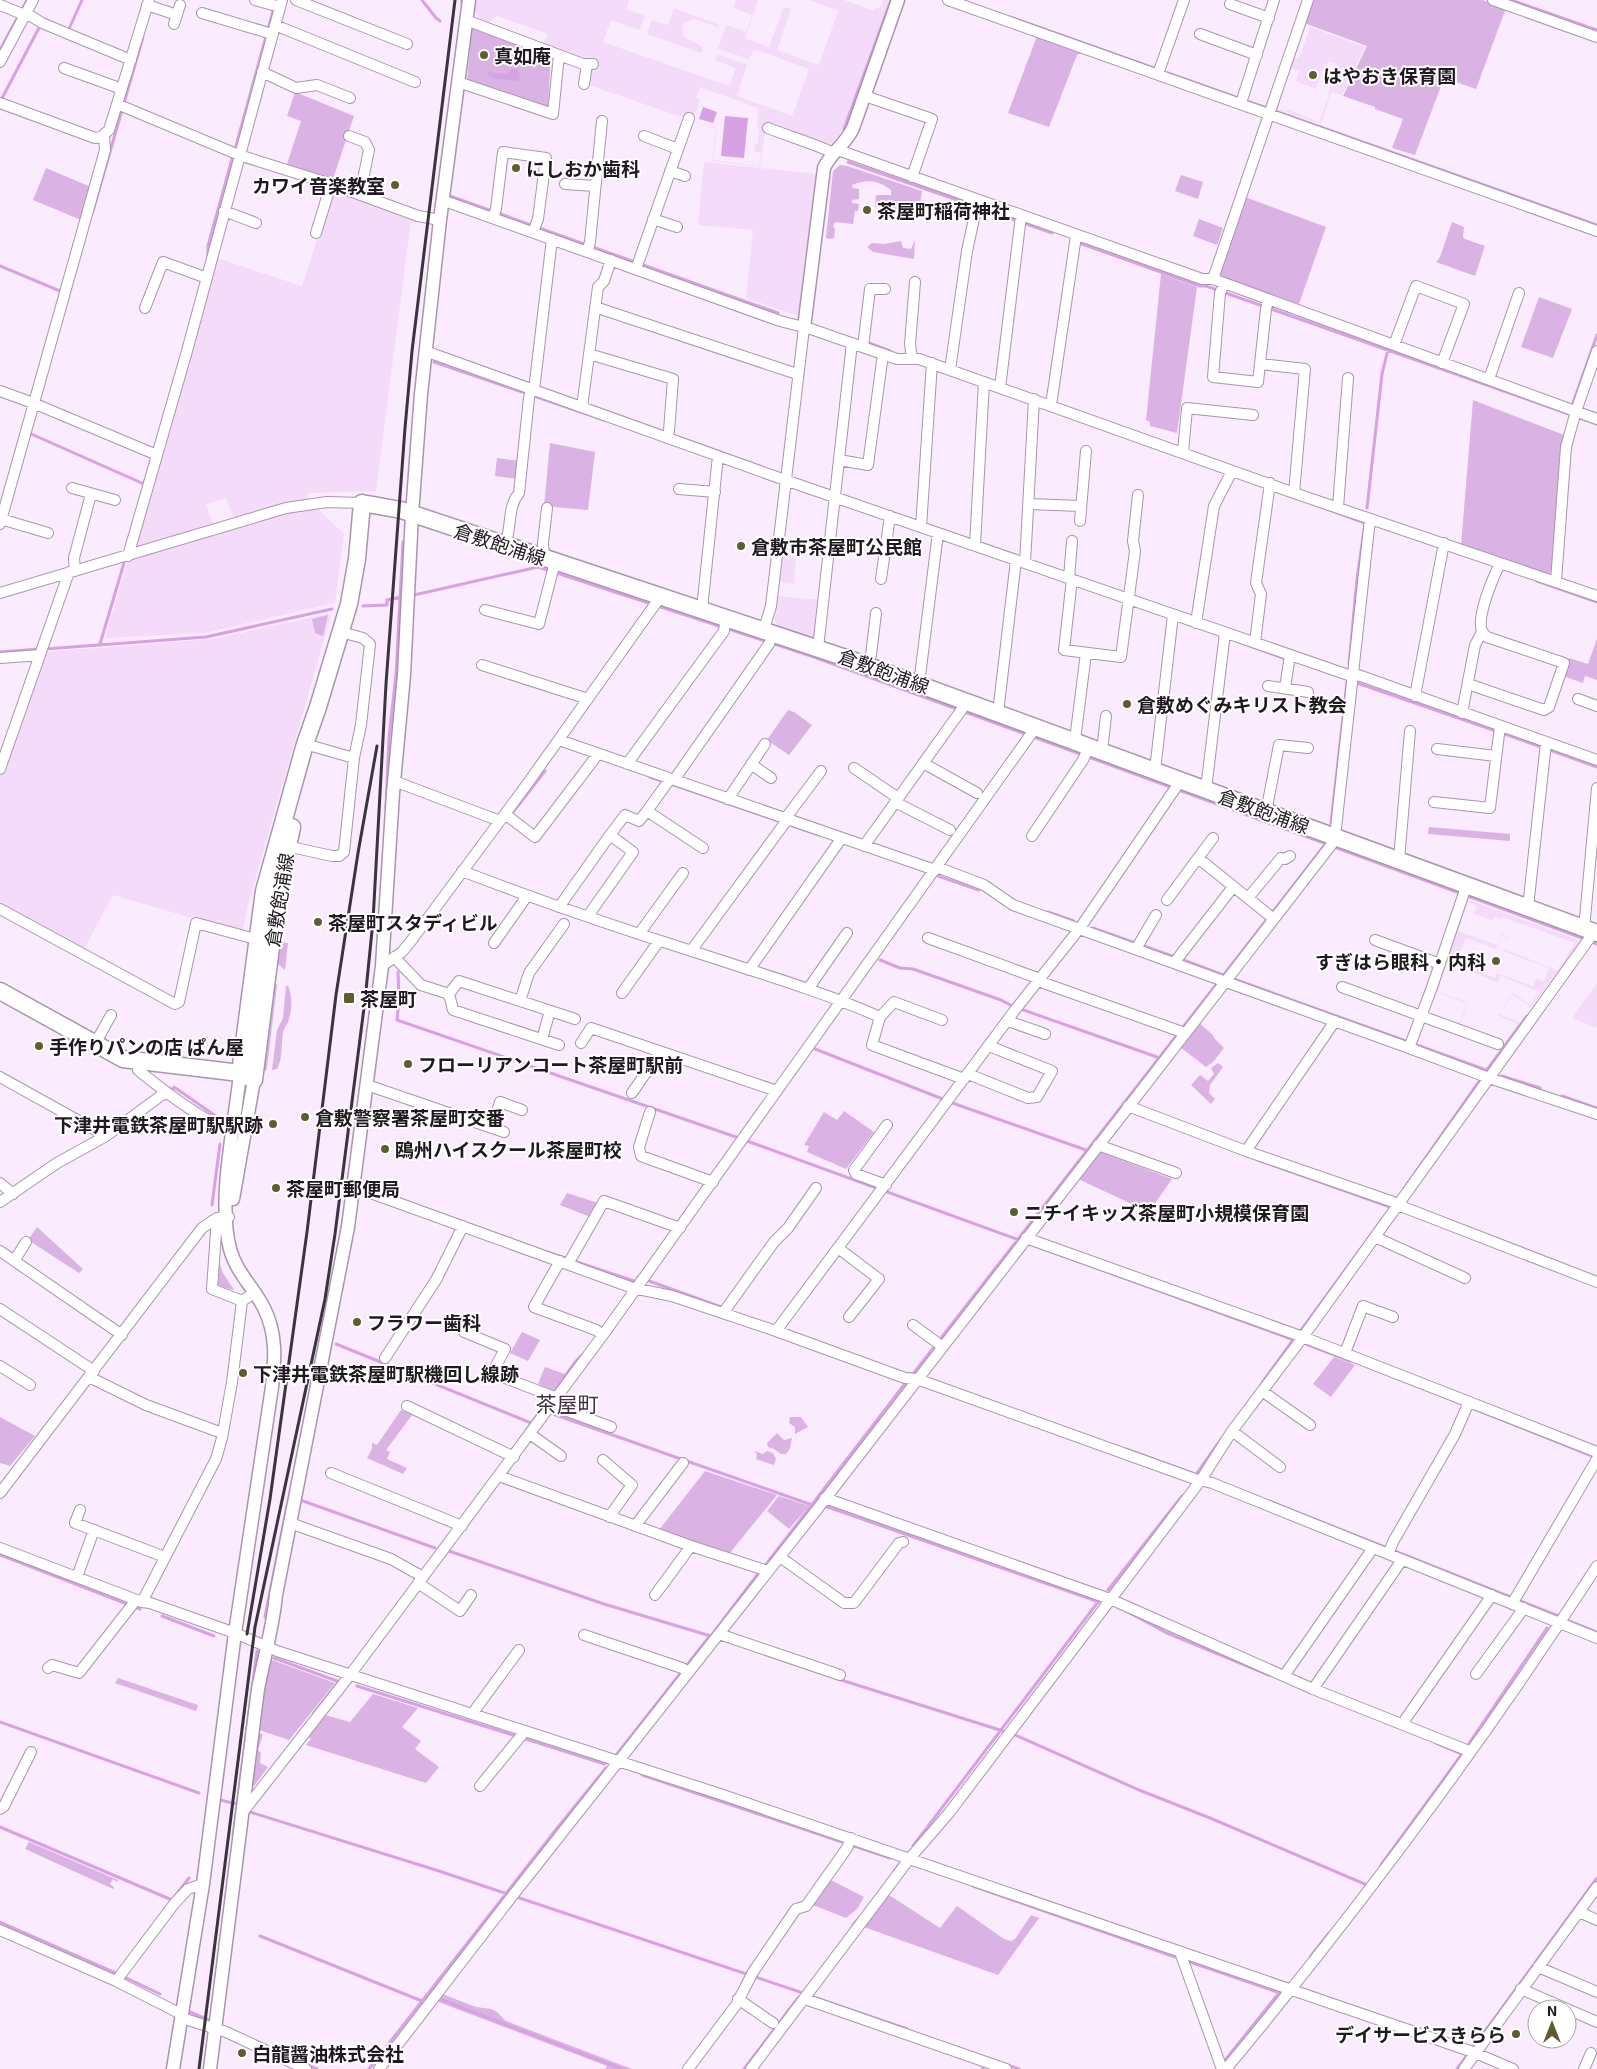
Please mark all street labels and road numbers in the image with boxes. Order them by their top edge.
street label: 倉敷飽浦線 [451,518,549,570]
street label: 倉敷飽浦線 [835,644,933,698]
street label: 倉敷飽浦線 [1215,784,1313,838]
street label: 倉敷飽浦線 [260,851,298,949]

